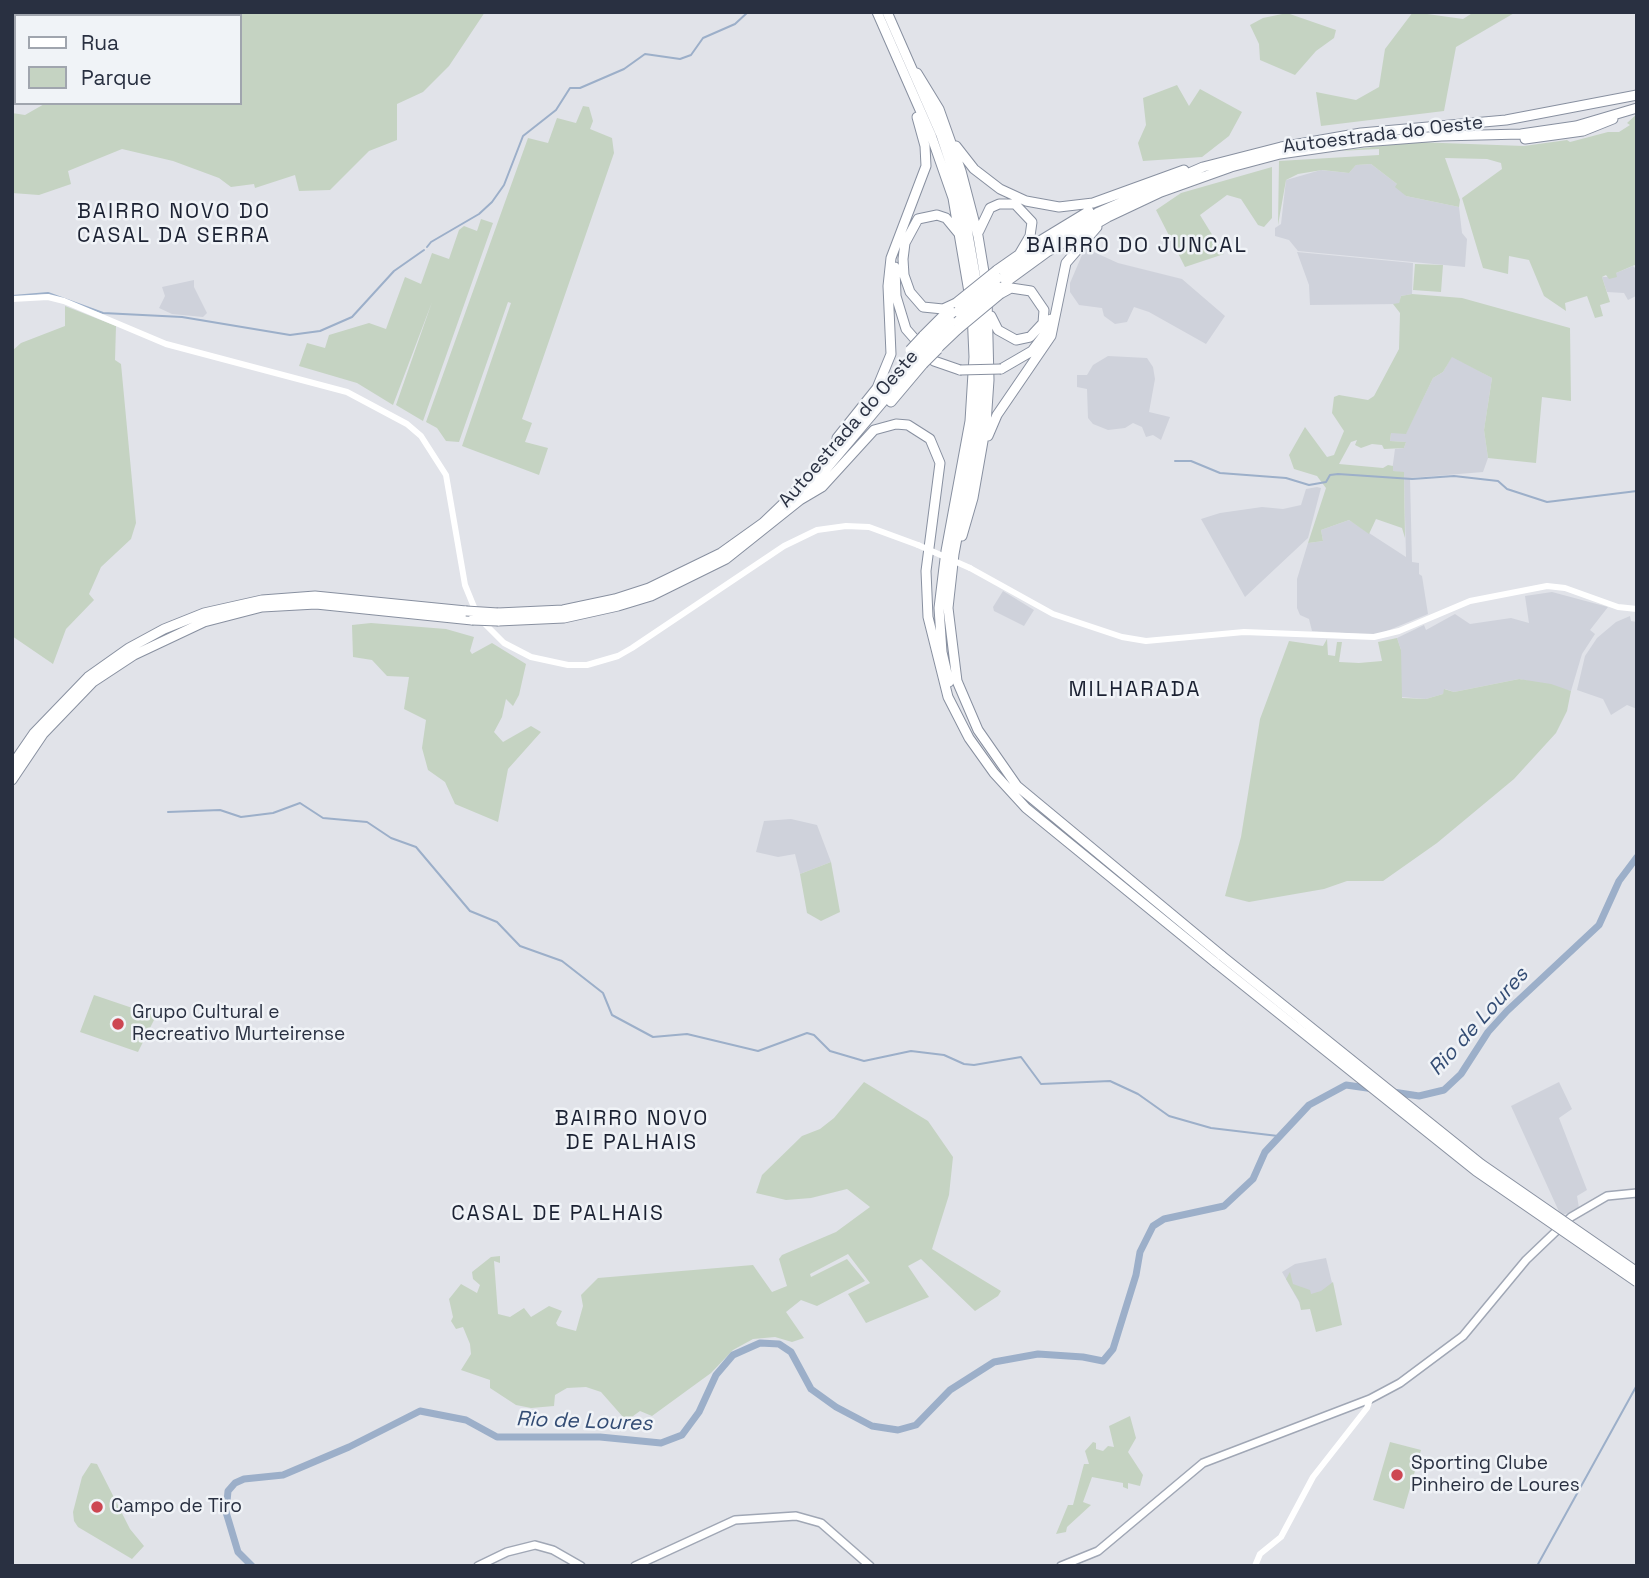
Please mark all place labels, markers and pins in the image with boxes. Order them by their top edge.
place label: Grupo Cultural e Recreativo Murteirense [132,1002,345,1046]
marker: Grupo Cultural e Recreativo Murteirense [110,1016,126,1032]
place label: Sporting Clube Pinheiro de Loures [1411,1453,1580,1497]
marker: Sporting Clube Pinheiro de Loures [1389,1467,1405,1483]
place label: Campo de Tiro [111,1496,242,1518]
marker: Campo de Tiro [89,1499,105,1515]

